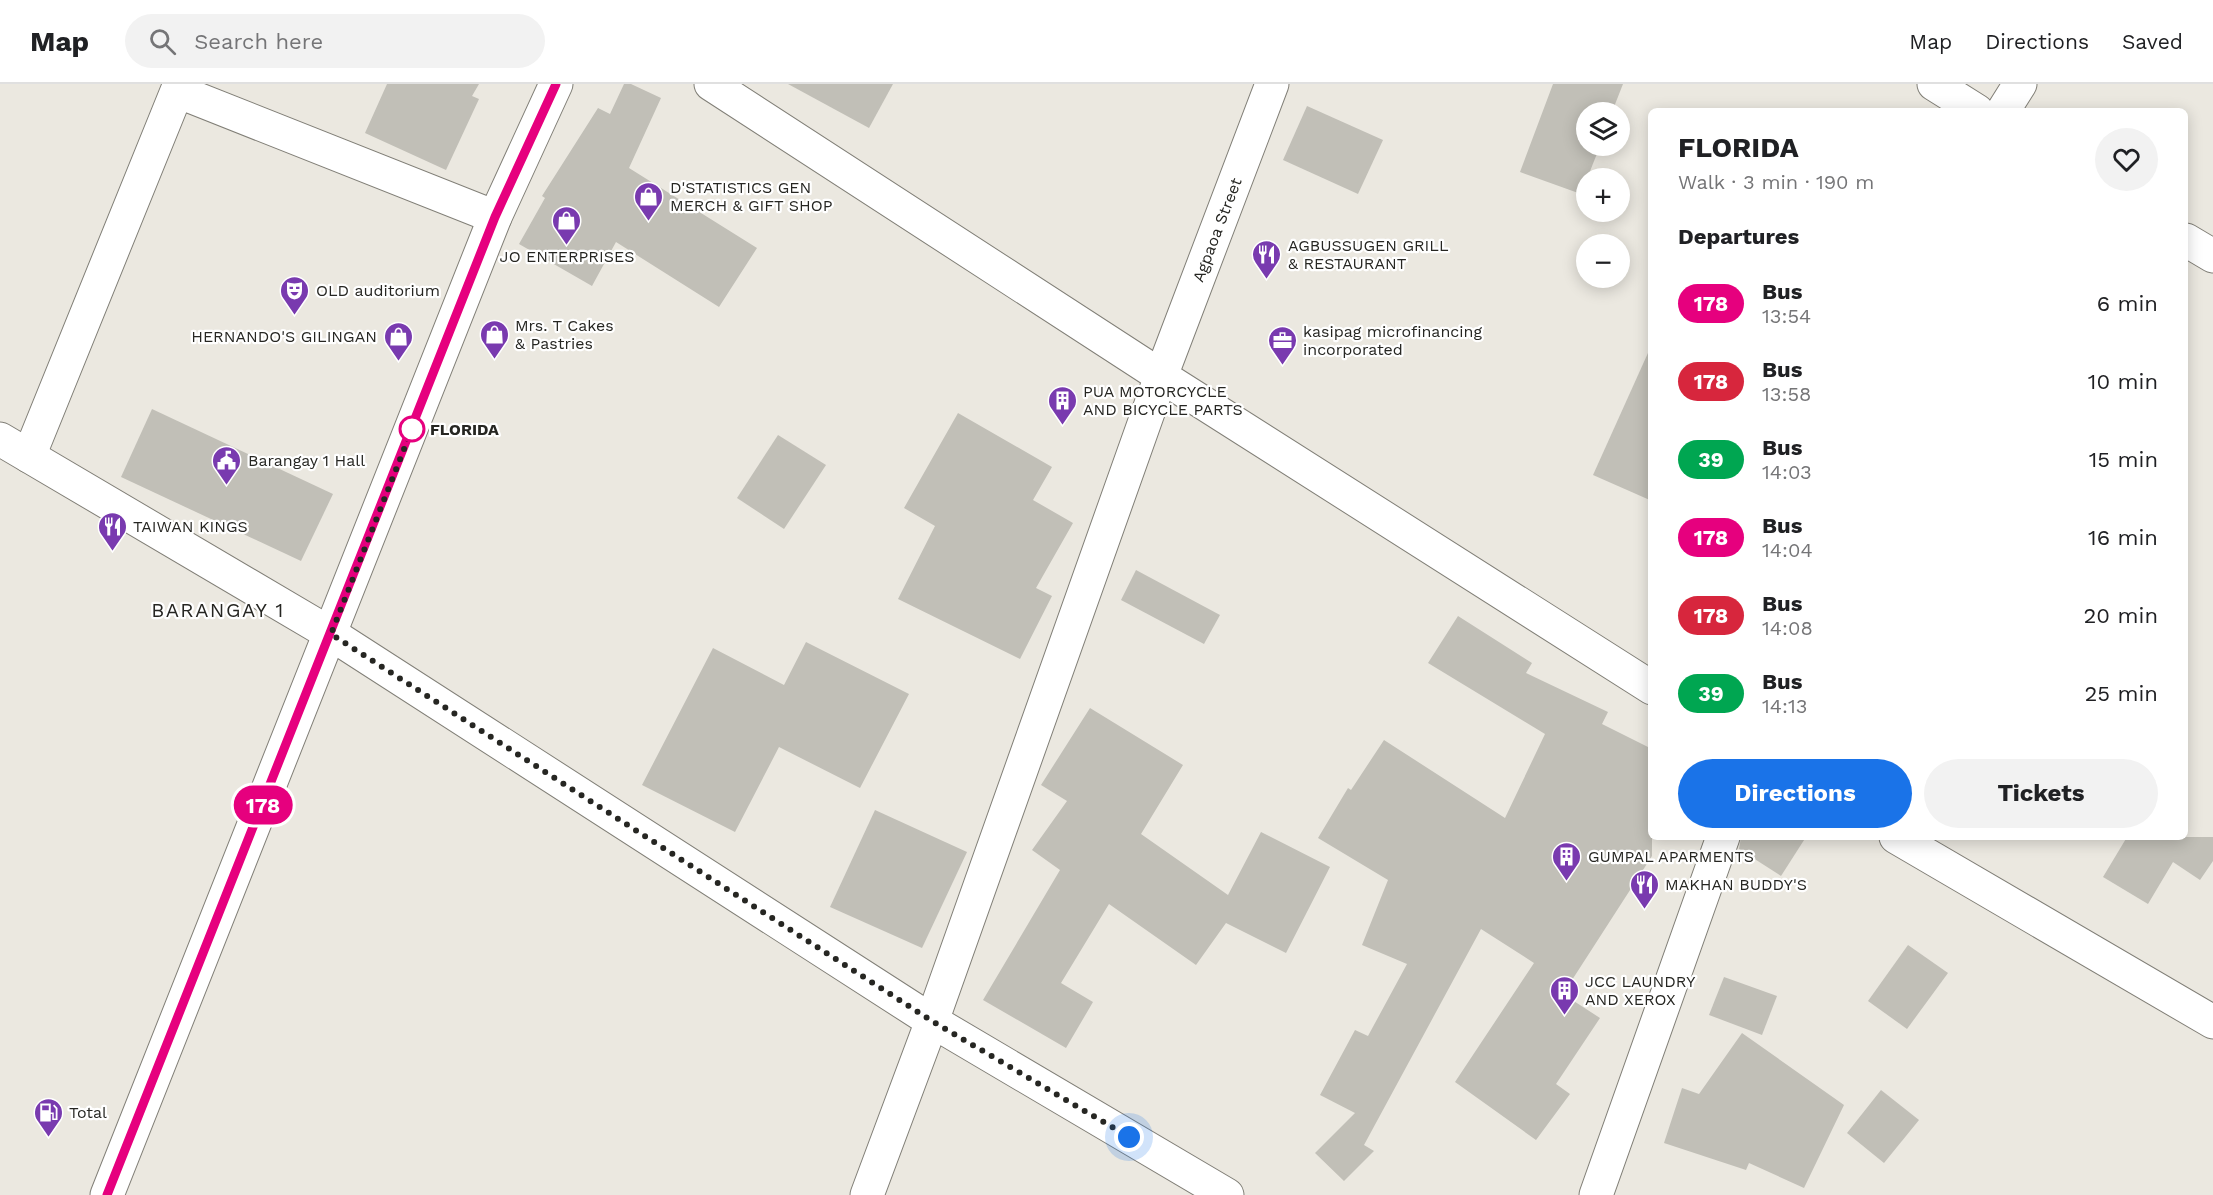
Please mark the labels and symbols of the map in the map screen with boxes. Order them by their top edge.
street label: Agpaoa Street [1188,175,1246,285]
place label: D'STATISTICS GEN MERCH & GIFT SHOP [670,178,833,215]
shop icon: D'STATISTICS GEN MERCH & GIFT SHOP [633,180,665,222]
shop icon: JO ENTERPRISES [551,204,583,246]
place label: AGBUSSUGEN GRILL & RESTAURANT [1288,236,1449,273]
restaurant icon: AGBUSSUGEN GRILL & RESTAURANT [1251,238,1283,280]
place label: JO ENTERPRISES [500,247,634,266]
theatre icon: OLD auditorium [279,274,311,316]
place label: OLD auditorium [316,281,440,300]
place label: Mrs. T Cakes & Pastries [515,316,614,353]
shop icon: Mrs. T Cakes & Pastries [478,318,510,360]
shop icon: HERNANDO'S GILINGAN [382,320,414,362]
place label: kasipag microfinancing incorporated [1303,322,1482,359]
office icon: kasipag microfinancing incorporated [1266,324,1298,366]
place label: HERNANDO'S GILINGAN [191,327,377,346]
place label: PUA MOTORCYCLE AND BICYCLE PARTS [1083,382,1243,419]
building icon: PUA MOTORCYCLE AND BICYCLE PARTS [1046,384,1078,426]
marker: FLORIDA [399,416,425,442]
place label: FLORIDA [430,420,499,439]
public building icon: Barangay 1 Hall [211,444,243,486]
place label: Barangay 1 Hall [248,451,365,470]
restaurant icon: TAIWAN KINGS [96,510,128,552]
place label: TAIWAN KINGS [133,517,248,536]
district label: BARANGAY 1 [151,598,285,622]
line badge: 178 [228,786,298,824]
building icon: GUMPAL APARMENTS [1551,840,1583,882]
place label: GUMPAL APARMENTS [1588,847,1754,866]
restaurant icon: MAKHAN BUDDY'S [1628,868,1660,910]
place label: MAKHAN BUDDY'S [1665,875,1807,894]
place label: JCC LAUNDRY AND XEROX [1585,972,1695,1009]
building icon: JCC LAUNDRY AND XEROX [1548,974,1580,1016]
fuel station icon: Total [32,1096,64,1138]
place label: Total [69,1103,107,1122]
your location [1114,1122,1144,1152]

